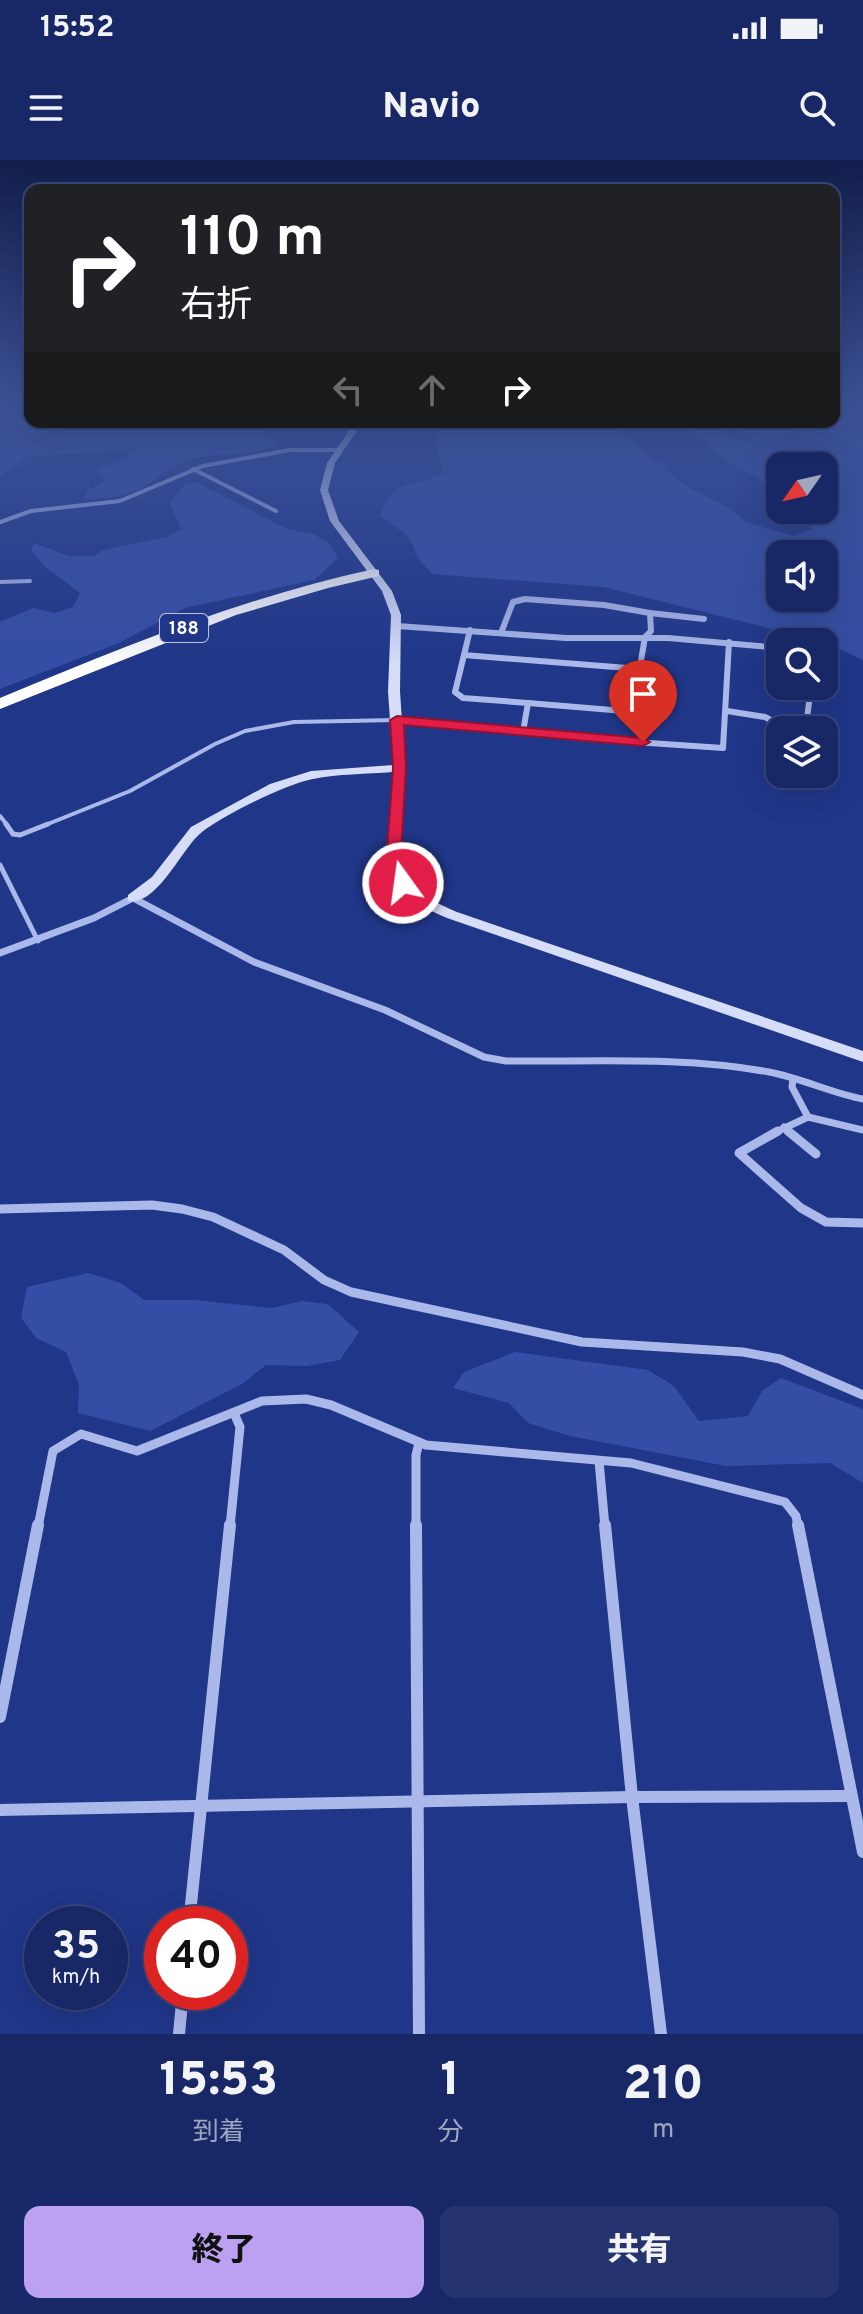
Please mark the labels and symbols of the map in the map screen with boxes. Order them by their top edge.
north arrow [766,452,838,524]
road number: 188 [160,614,208,642]
pin [609,660,677,742]
position arrow [361,841,445,925]
speed limit sign: 40 [144,1906,248,2010]

